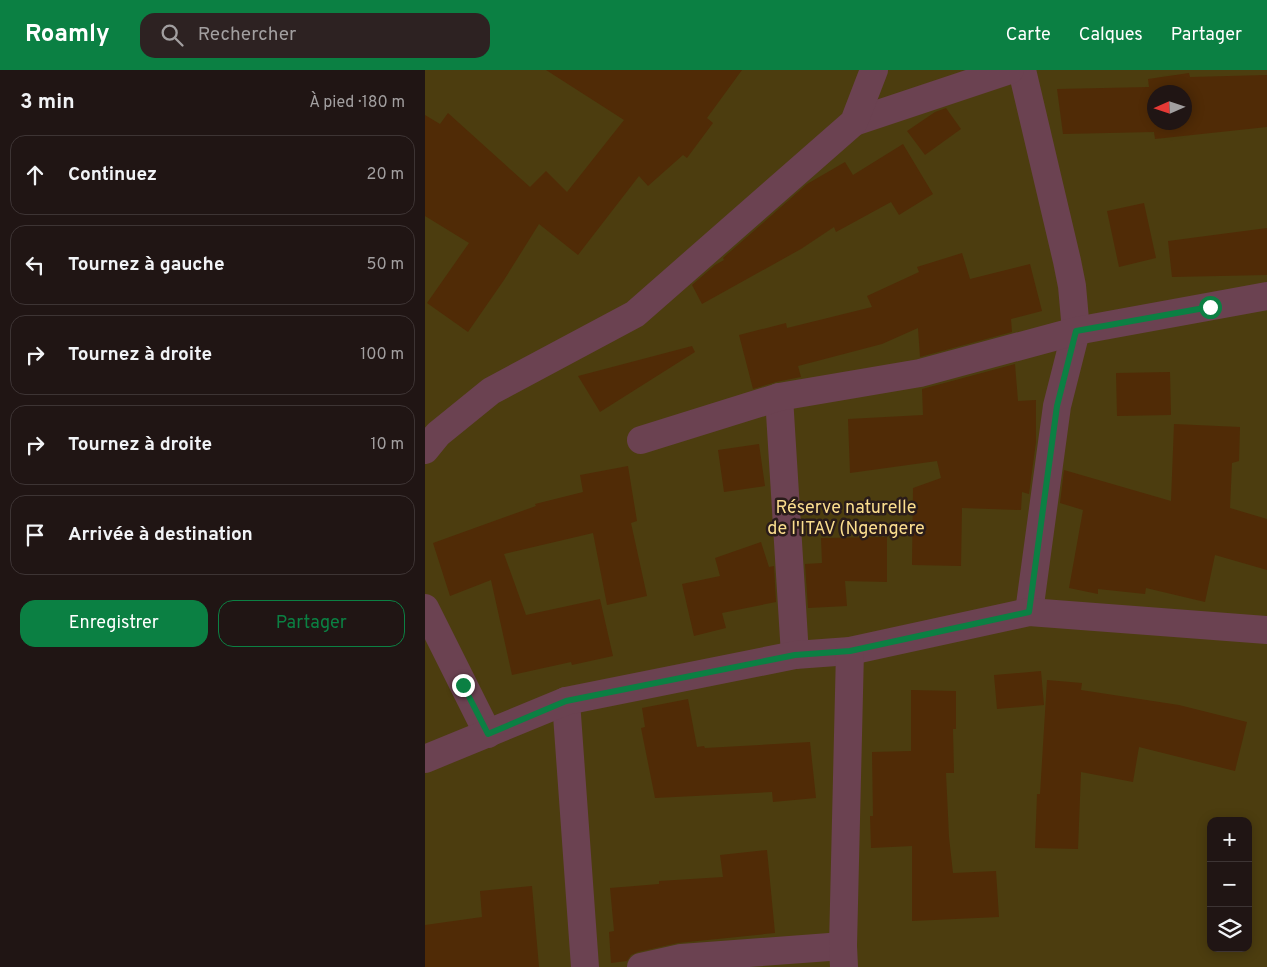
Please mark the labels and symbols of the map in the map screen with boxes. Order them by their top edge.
north arrow [1147,85,1192,130]
route start [1199,296,1222,319]
park label: Réserve naturelle de l'ITAV (Ngengere [767,497,925,541]
route end [452,674,475,697]

